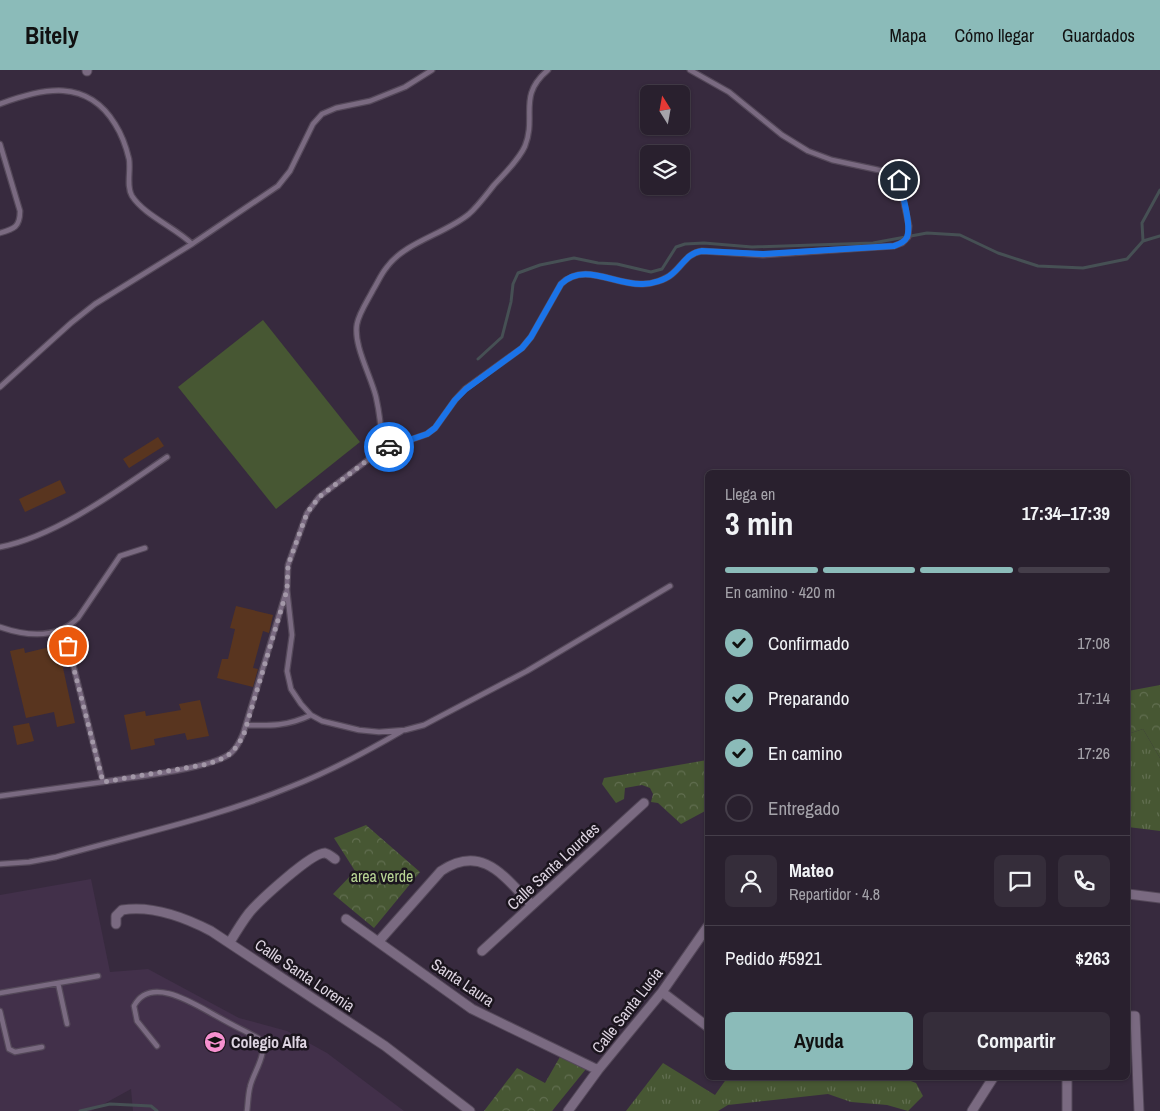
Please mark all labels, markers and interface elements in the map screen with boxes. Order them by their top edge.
text: Bitely [25,19,79,51]
text: Mapa [889,23,926,48]
text: Cómo llegar [954,23,1034,48]
text: Guardados [1062,23,1135,48]
north arrow [640,85,690,135]
map controls [640,85,690,195]
button: layers [640,145,690,195]
pin [878,159,920,201]
icon: home [885,166,913,194]
courier [364,422,414,472]
icon: car [375,433,403,461]
text: Llega en [725,483,775,505]
text: 17:34–17:39 [1022,500,1110,526]
text: 3 min [725,502,794,545]
text: En camino · 420 m [725,581,835,603]
pin [47,625,89,667]
icon: check [725,629,753,657]
text: Confirmado [768,630,849,656]
icon: bag [54,632,82,660]
text: 17:08 [1077,632,1110,654]
icon: check [725,684,753,712]
text: Preparando [768,685,849,711]
text: 17:14 [1077,687,1110,709]
icon: check [725,739,753,767]
text: En camino [768,740,842,766]
text: 17:26 [1077,742,1110,764]
text: Entregado [768,795,840,821]
street label: Calle Santa Lourdes [502,817,604,915]
button: person [725,855,777,907]
button: chat [994,855,1046,907]
button: phone [1058,855,1110,907]
text: Mateo [789,857,834,883]
park label: area verde [351,865,413,887]
text: Repartidor · 4.8 [789,883,880,905]
street label: Calle Santa Lorenia [251,933,360,1017]
text: Pedido #5921 [725,945,822,971]
text: $263 [1075,945,1110,971]
street label: Santa Laura [427,953,499,1011]
street label: Calle Santa Lucía [586,962,668,1058]
button: Ayuda [725,1012,913,1070]
button: Compartir [923,1012,1110,1070]
school or university icon: Colegio Alfa [203,1030,227,1054]
place label: Colegio Alfa [231,1031,308,1053]

